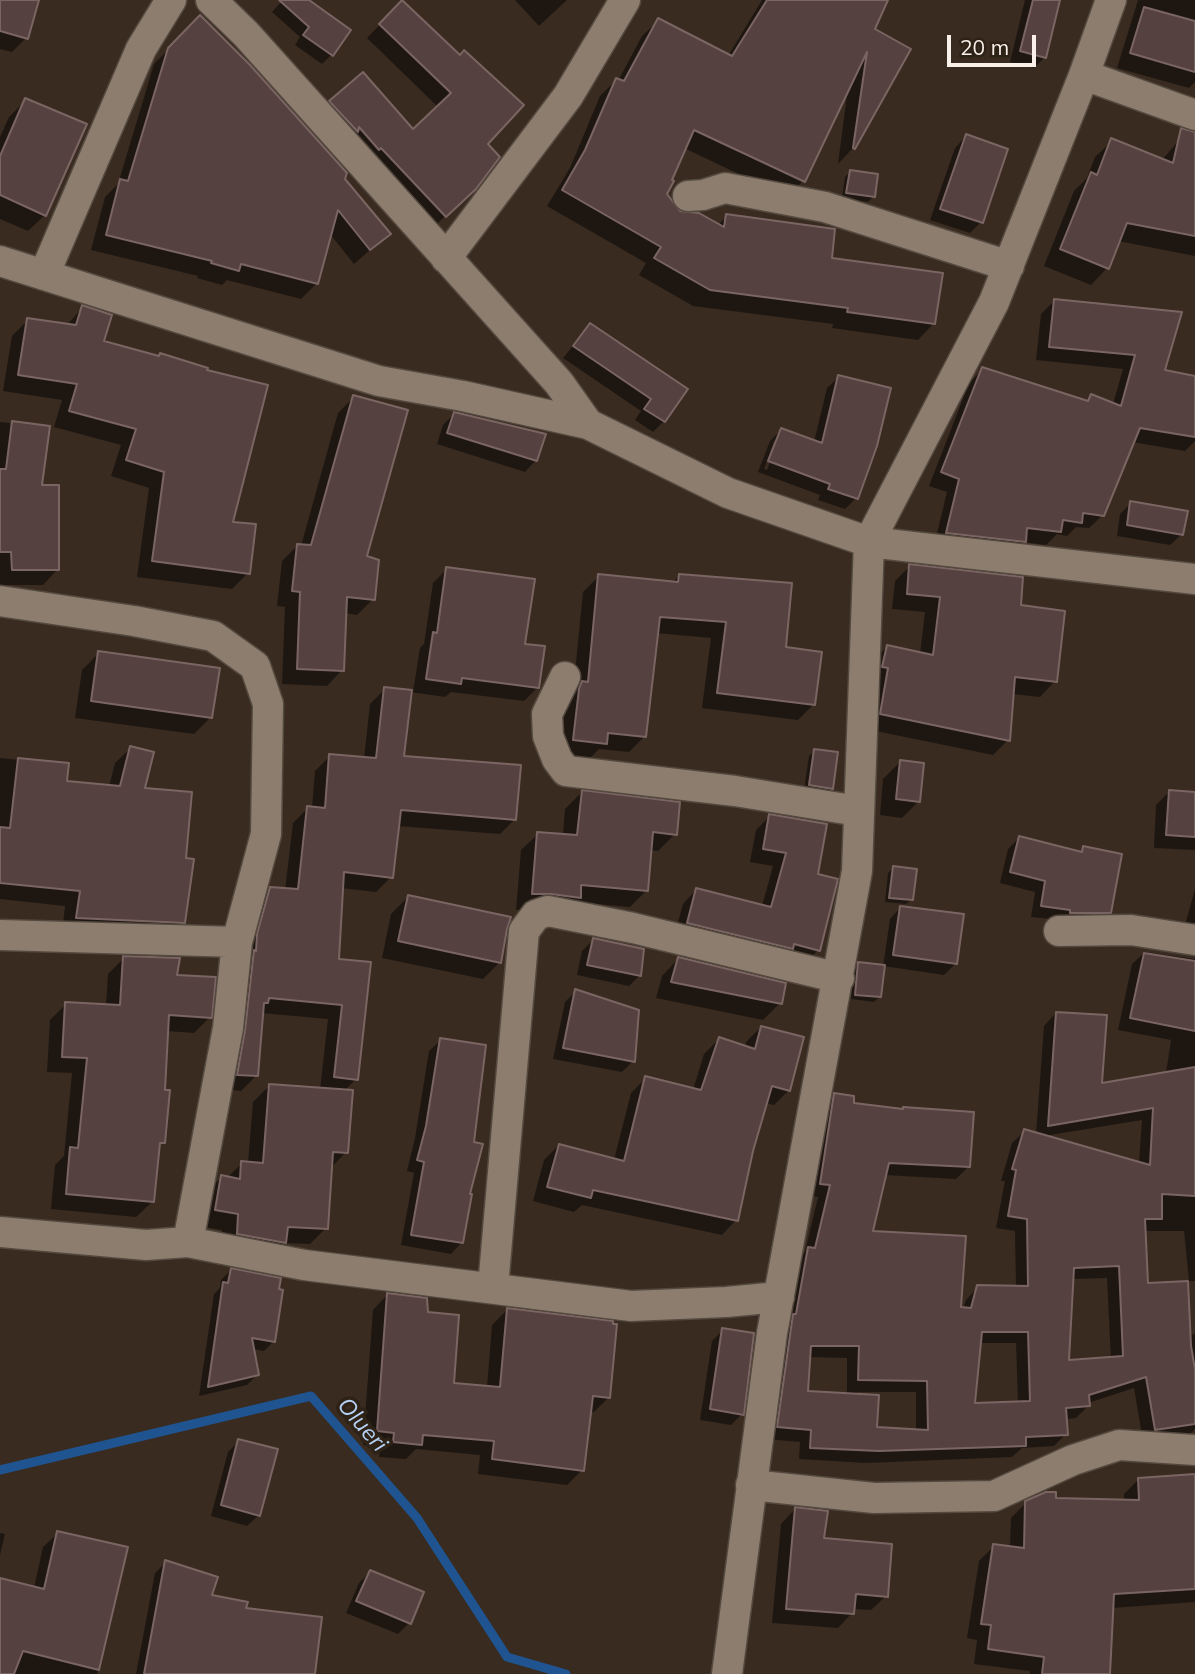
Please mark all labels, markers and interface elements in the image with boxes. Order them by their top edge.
scale bar [950,21,1039,65]
text: 20 m [960,34,1009,60]
water label: Olueri [331,1392,393,1458]

